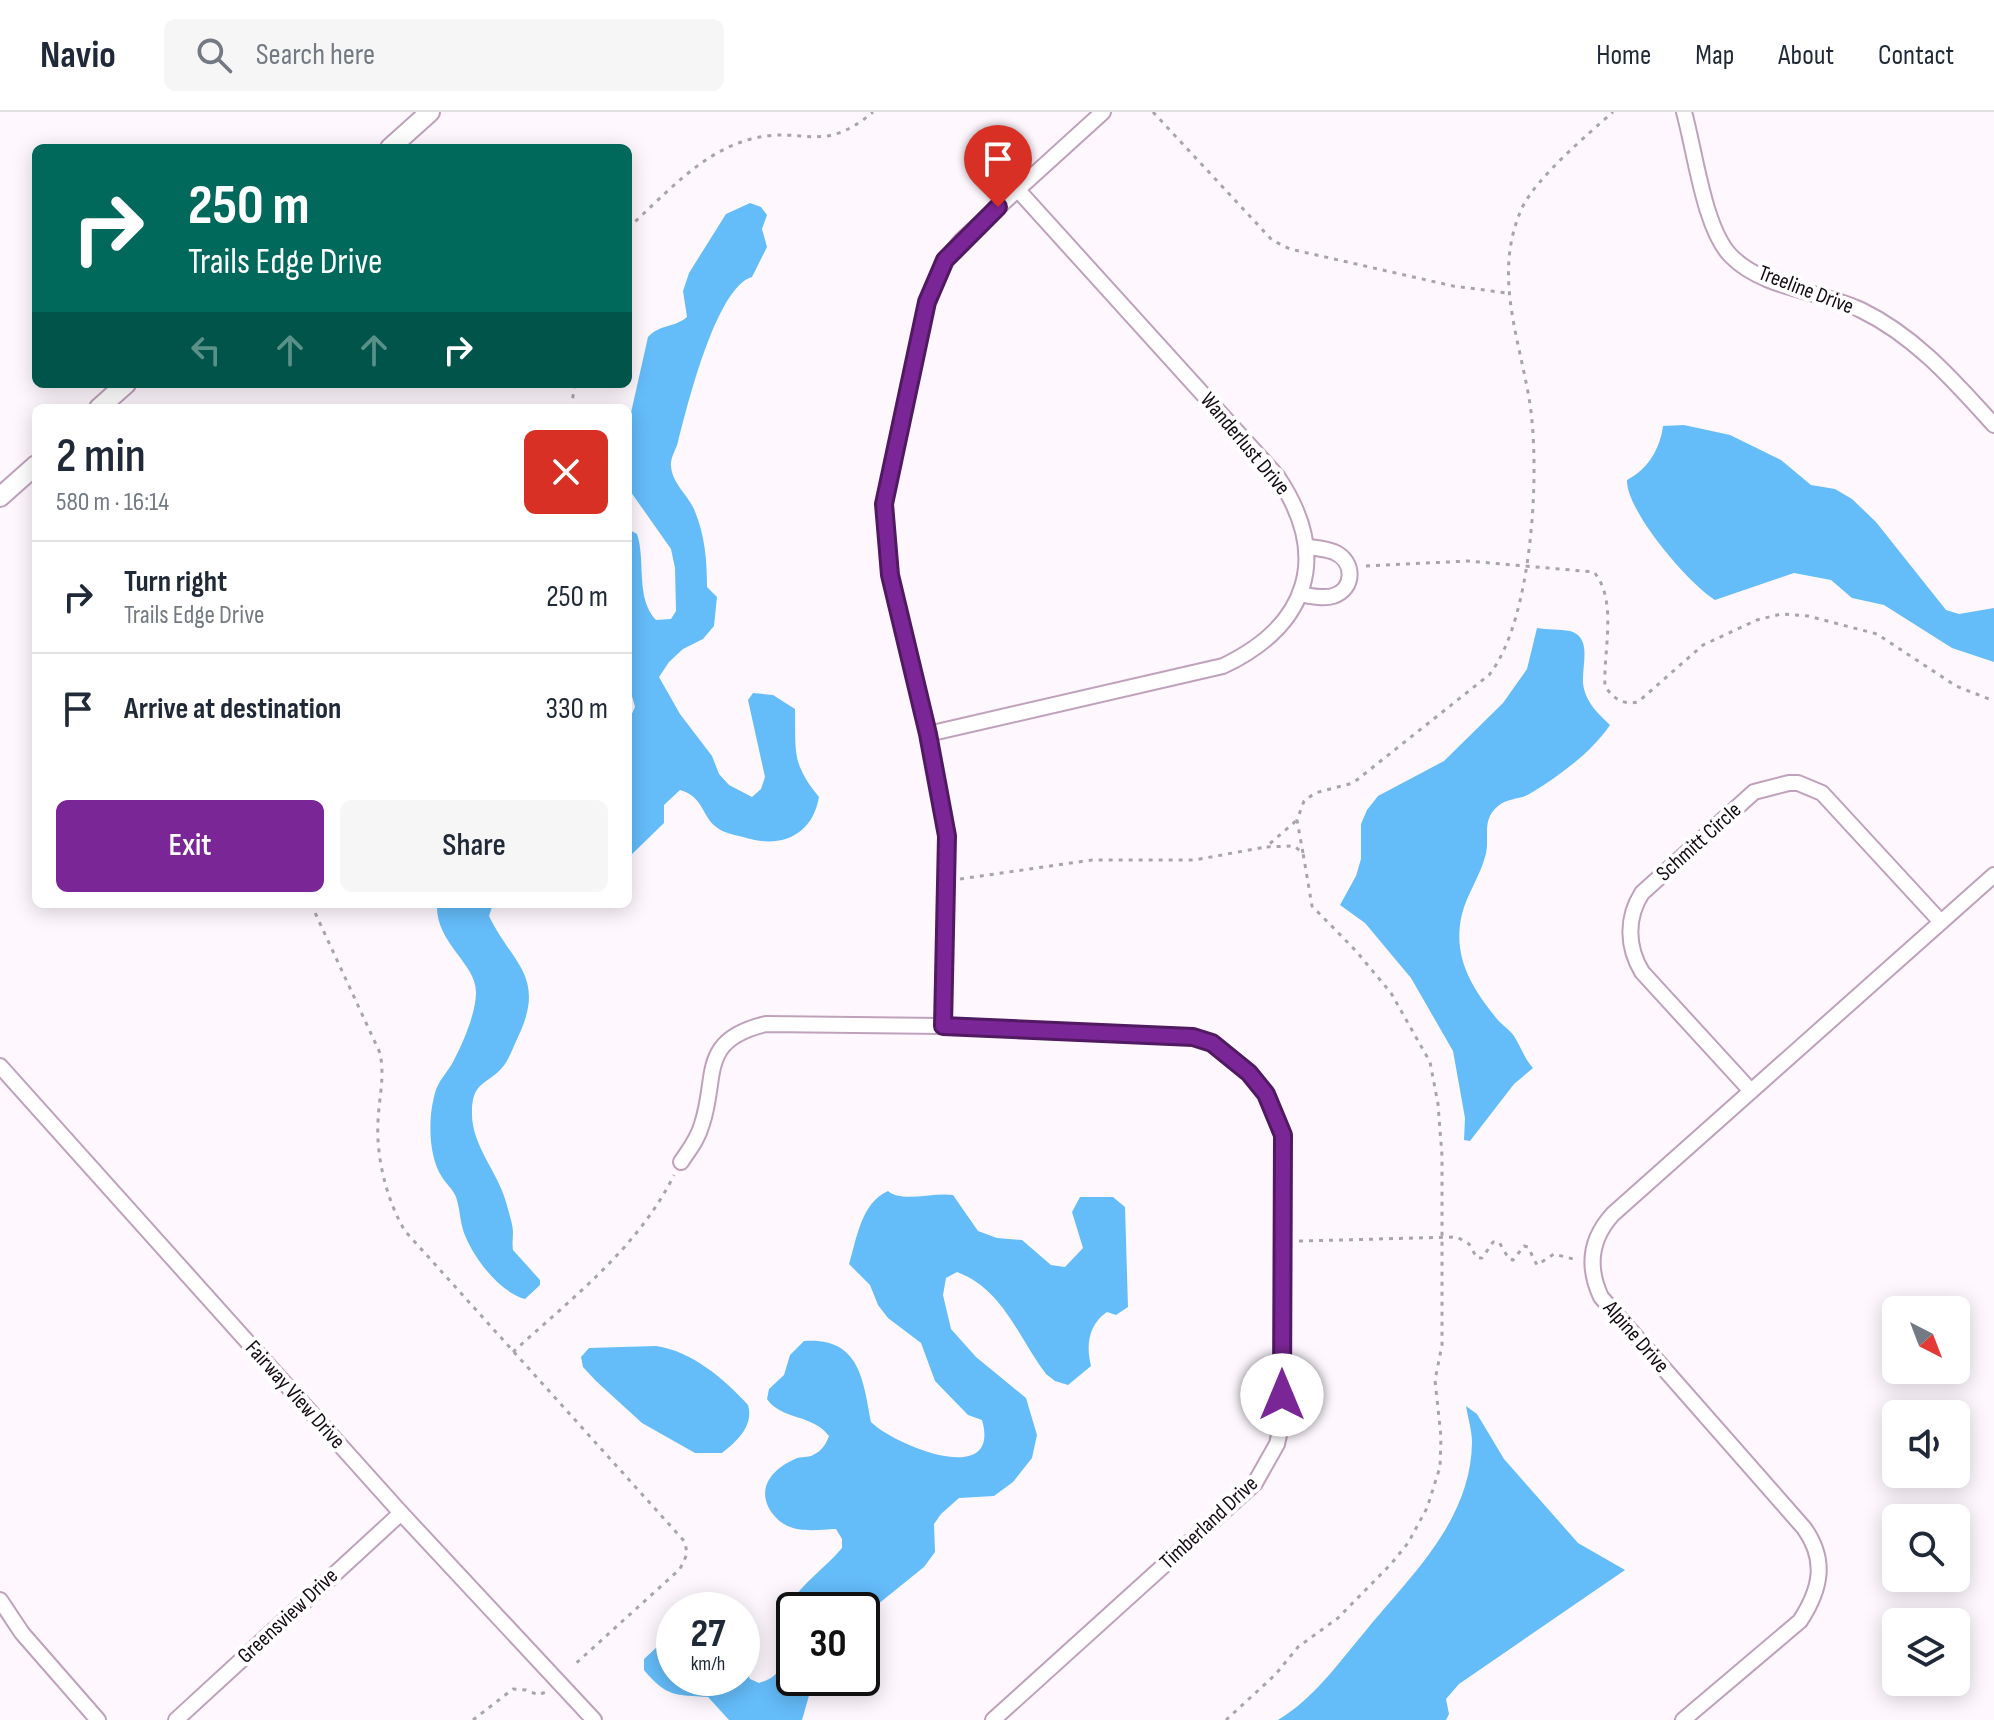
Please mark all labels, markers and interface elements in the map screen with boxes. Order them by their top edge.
search box [164,19,724,91]
text: Navio [40,33,116,78]
icon: search [192,33,236,77]
text: Search here [256,37,375,73]
text: Home [1596,39,1651,72]
text: Map [1695,39,1734,72]
text: About [1778,39,1834,72]
text: Contact [1878,39,1954,72]
pin [964,125,1032,207]
icon: arrive [976,137,1020,181]
text: 250 m [188,173,310,240]
icon: right [56,176,160,280]
text: Trails Edge Drive [188,241,383,284]
street label: Treeline Drive [1755,260,1857,320]
icon: left [184,328,228,372]
icon: ahead [268,328,312,372]
icon: ahead [352,328,396,372]
icon: right [436,328,480,372]
street label: Wanderlust Drive [1194,387,1296,501]
text: 2 min [56,428,146,485]
button: close [524,430,608,514]
text: 580 m · 16:14 [56,487,169,518]
text: Turn right [124,564,227,600]
icon: right [56,575,100,619]
text: 250 m [546,579,608,615]
text: Trails Edge Drive [124,600,264,631]
icon: arrive [56,687,100,731]
text: Arrive at destination [124,691,341,727]
text: 330 m [545,691,608,727]
street label: Schmitt Circle [1651,797,1747,887]
button: Exit [56,800,324,892]
button: Share [340,800,608,892]
street label: Alpine Drive [1597,1294,1675,1379]
north arrow [1882,1296,1970,1384]
map controls [1882,1296,1970,1696]
street label: Fairway View Drive [239,1335,351,1455]
position arrow [1240,1353,1324,1437]
button: sound [1882,1400,1970,1488]
street label: Timberland Drive [1154,1471,1264,1575]
button: search [1882,1504,1970,1592]
street label: Greensview Drive [232,1563,344,1669]
speed limit sign: 30 [776,1592,880,1696]
button: layers [1882,1608,1970,1696]
text: 27 [691,1610,725,1658]
text: km/h [691,1652,725,1676]

